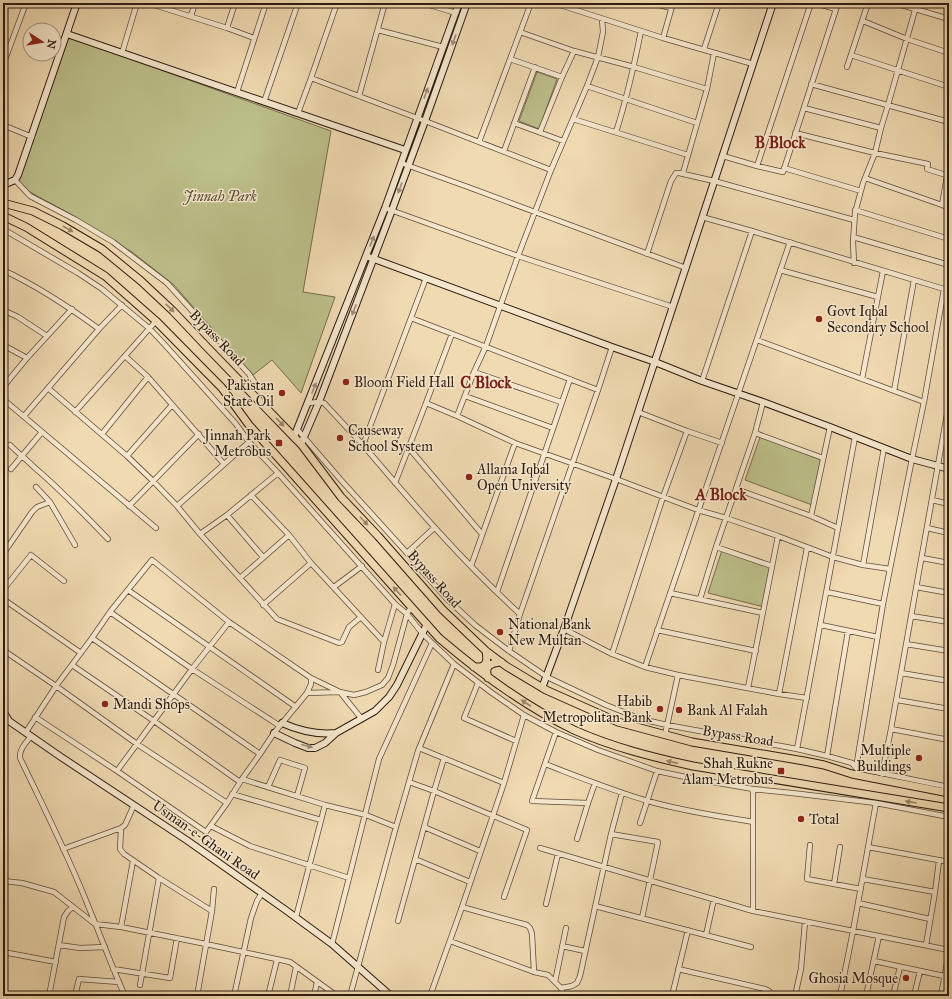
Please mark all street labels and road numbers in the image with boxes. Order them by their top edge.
street label: Bypass Road [186,306,248,370]
street label: Bypass Road [404,547,464,611]
street label: Bypass Road [701,722,775,750]
street label: Usman-e-Ghani Road [149,797,263,883]

